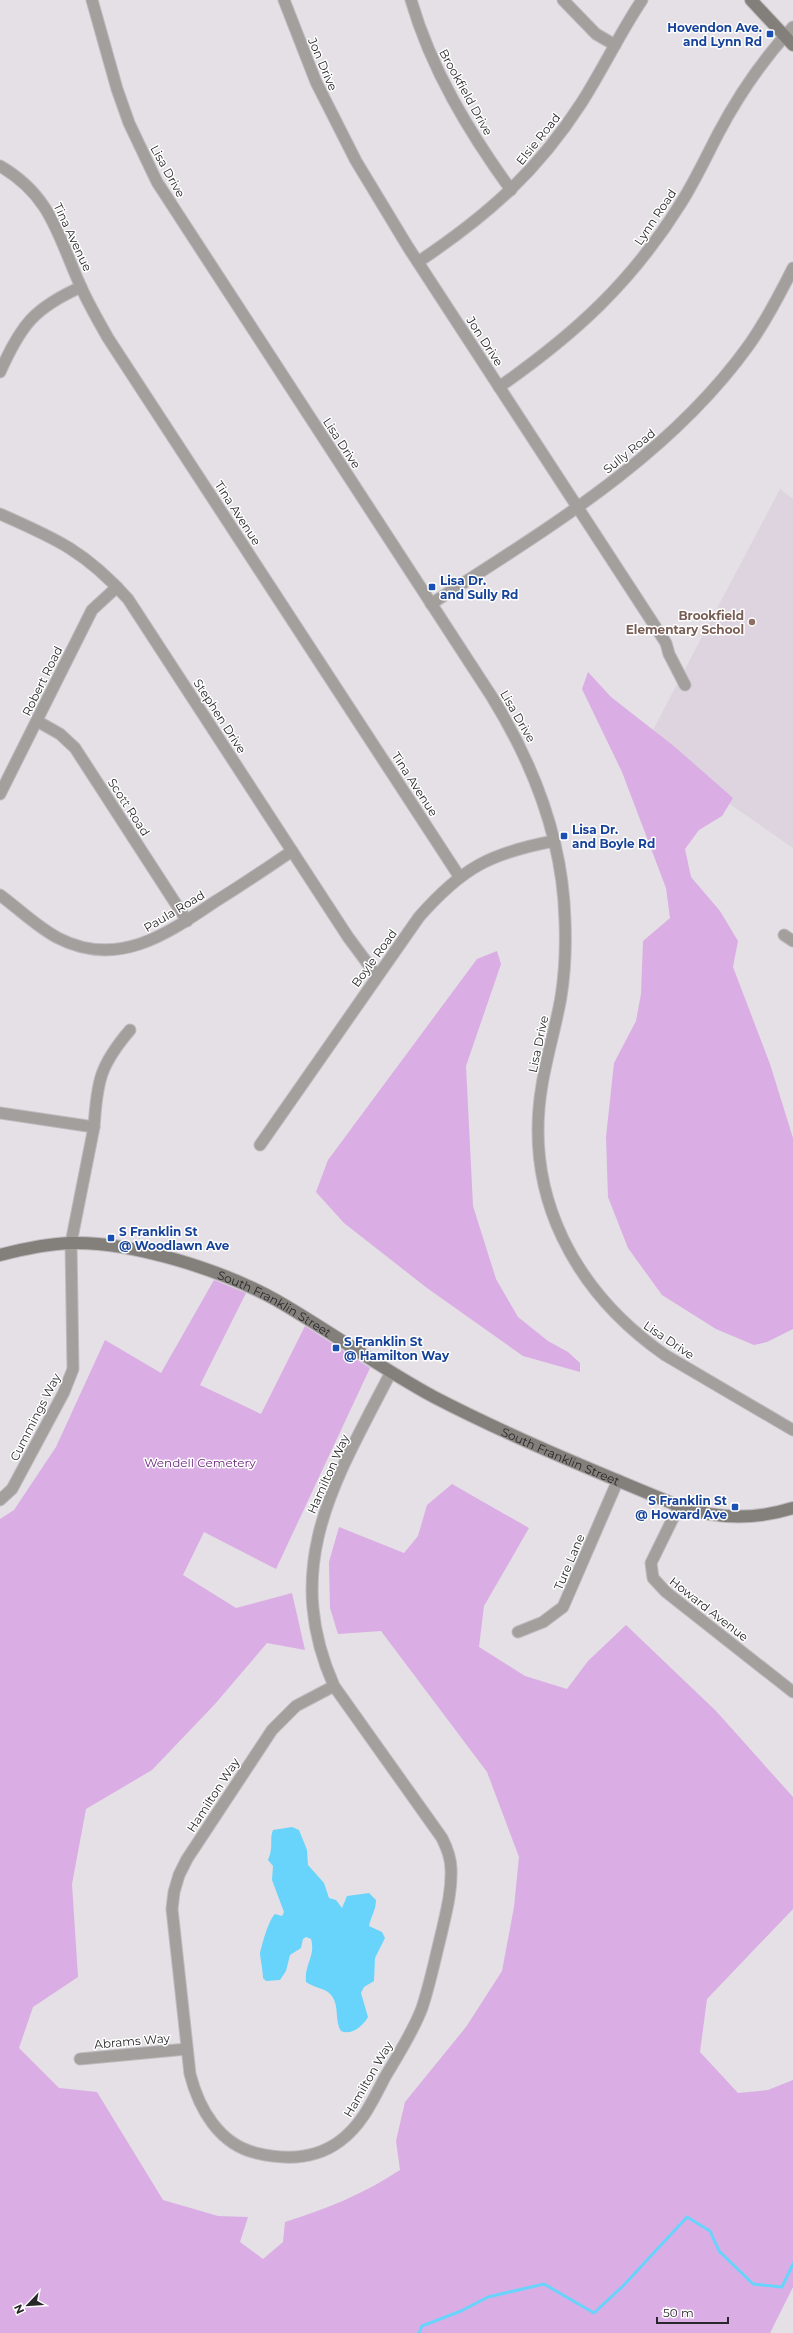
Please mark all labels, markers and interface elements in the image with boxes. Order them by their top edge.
place label: Hovendon Ave. and Lynn Rd [667,20,762,49]
marker: Hovendon Ave. and Lynn Rd [765,29,775,39]
street label: Jon Drive [305,34,341,93]
street label: Brookfield Drive [436,46,496,138]
street label: Elsie Road [513,110,563,168]
street label: Lisa Drive [147,142,189,200]
street label: Lynn Road [631,186,679,248]
street label: Tina Avenue [51,200,95,274]
street label: Jon Drive [463,312,507,369]
street label: Lisa Drive [320,415,364,471]
street label: Sully Road [600,425,658,477]
street label: Tina Avenue [212,478,264,548]
place label: Lisa Dr. and Sully Rd [440,573,518,602]
marker: Lisa Dr. and Sully Rd [427,582,437,592]
place label: Brookfield Elementary School [626,608,744,637]
marker: Brookfield Elementary School [747,617,757,627]
street label: Robert Road [19,644,65,718]
street label: Stephen Drive [190,676,250,756]
street label: Lisa Drive [497,687,539,745]
street label: Tina Avenue [389,749,441,819]
street label: Scott Road [105,775,153,839]
place label: Lisa Dr. and Boyle Rd [572,822,655,851]
marker: Lisa Dr. and Boyle Rd [559,831,569,841]
street label: Paula Road [141,887,207,935]
street label: Boyle Road [348,926,400,990]
street label: Lisa Drive [525,1014,551,1074]
place label: S Franklin St @ Woodlawn Ave [119,1224,230,1253]
marker: S Franklin St @ Woodlawn Ave [106,1233,116,1243]
street label: South Franklin Street [216,1267,335,1340]
street label: Lisa Drive [641,1318,697,1362]
place label: S Franklin St @ Hamilton Way [344,1334,450,1363]
marker: S Franklin St @ Hamilton Way [331,1343,341,1353]
street label: Cummings Way [6,1370,64,1463]
street label: South Franklin Street [499,1424,622,1488]
street label: Hamilton Way [304,1432,352,1516]
park label: Wendell Cemetery [144,1455,256,1470]
place label: S Franklin St @ Howard Ave [635,1493,728,1522]
marker: S Franklin St @ Howard Ave [730,1502,740,1512]
street label: Ture Lane [550,1532,588,1592]
street label: Howard Avenue [667,1574,751,1644]
street label: Hamilton Way [183,1755,243,1835]
street label: Abrams Way [94,2030,171,2052]
street label: Hamilton Way [340,2038,396,2120]
north arrow [8,2285,48,2325]
scale bar [657,2299,728,2325]
text: N [11,2302,27,2316]
text: 50 m [663,2305,694,2320]

